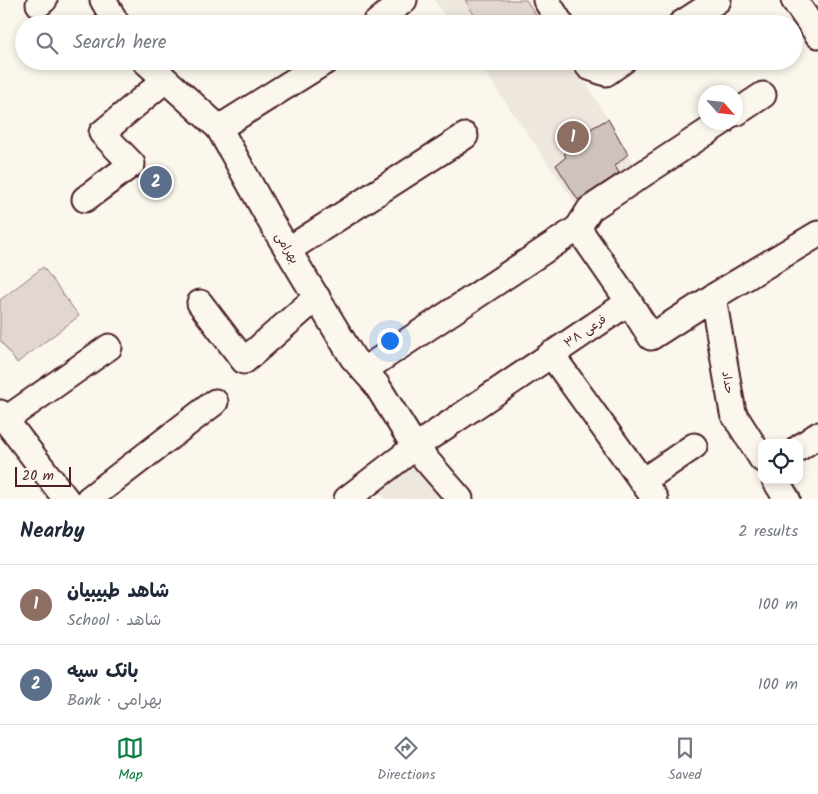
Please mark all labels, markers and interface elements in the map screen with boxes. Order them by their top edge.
search box [15,15,803,70]
text: Search here [73,28,167,58]
icon: search [33,29,61,57]
north arrow [698,85,743,130]
pin: 1 [557,118,589,156]
pin: 2 [140,163,172,201]
street label: بهرامی [270,229,303,268]
street label: فرعی ۳۸ [560,310,610,353]
your location [377,328,403,354]
street label: حداد [716,370,739,395]
map controls [758,439,803,484]
button: locate [758,439,803,484]
scale bar [15,464,71,487]
text: 20 m [22,465,54,487]
text: Nearby [20,515,85,548]
text: 2 results [738,519,798,544]
text: شاهد طبیبیان [67,577,169,607]
text: 1 [34,592,38,617]
text: 100 m [758,592,798,617]
text: School · شاهد [67,608,161,633]
text: بانک سپه [67,657,138,687]
text: 2 [31,672,41,697]
text: 100 m [758,672,798,697]
text: Bank · بهرامی [67,688,162,713]
tab: Map [116,734,144,786]
tab: Directions [377,734,435,786]
tab: Saved [668,734,702,786]

